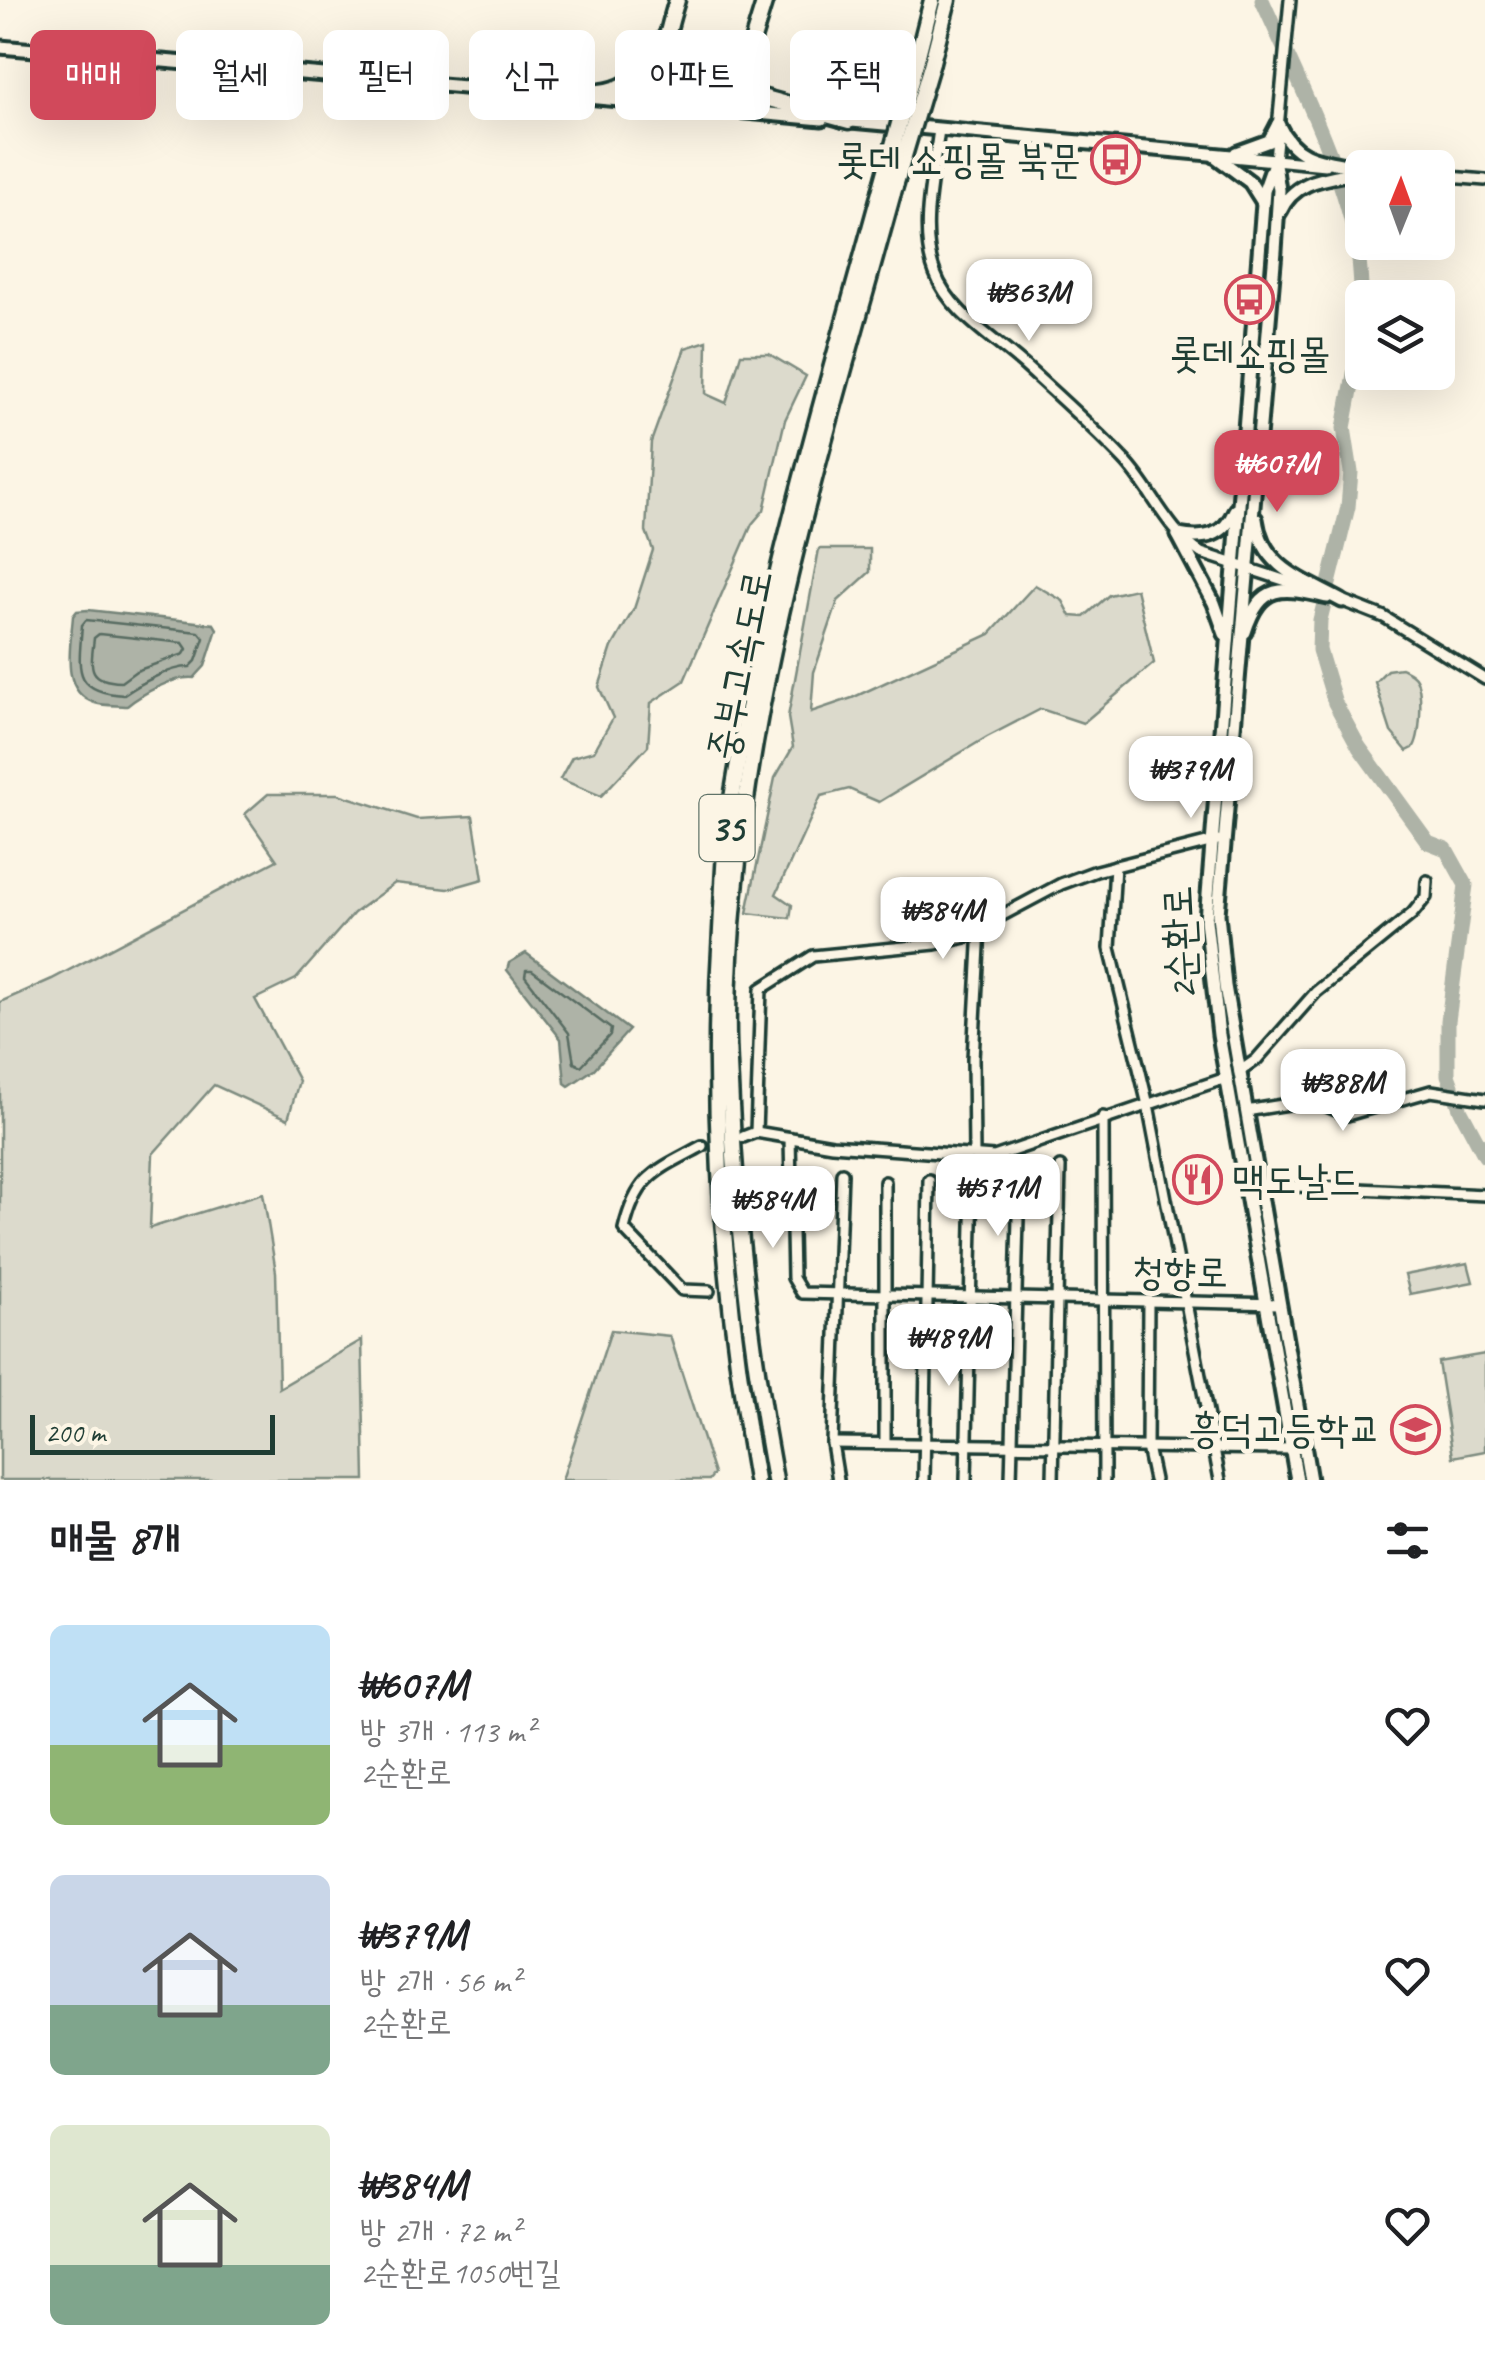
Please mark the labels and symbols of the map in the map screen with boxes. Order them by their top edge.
bus stop icon: 롯데 쇼핑몰 북문 [1090,134,1142,186]
place label: 롯데 쇼핑몰 북문 [836,135,1081,185]
north arrow [1345,150,1455,260]
pin: ₩363M [959,259,1099,344]
bus stop icon: 롯데쇼핑몰 [1224,273,1276,325]
place label: 롯데쇼핑몰 [1170,329,1330,379]
pin: ₩607M [1207,430,1347,515]
street label: 중부고속도로 [697,565,783,765]
pin: ₩379M [1121,736,1261,821]
road number: 35 [700,795,754,861]
pin: ₩384M [873,877,1013,962]
street label: 2순환로 [1152,884,1208,1002]
pin: ₩388M [1273,1049,1413,1134]
pin: ₩571M [928,1154,1068,1239]
restaurant icon: 맥도날드 [1171,1154,1223,1206]
place label: 맥도날드 [1232,1155,1361,1205]
pin: ₩584M [703,1166,843,1251]
street label: 청향로 [1131,1246,1229,1298]
pin: ₩489M [879,1304,1019,1389]
school or university icon: 흥덕고등학교 [1390,1403,1442,1455]
place label: 흥덕고등학교 [1188,1404,1381,1454]
scale bar [30,1410,275,1454]

